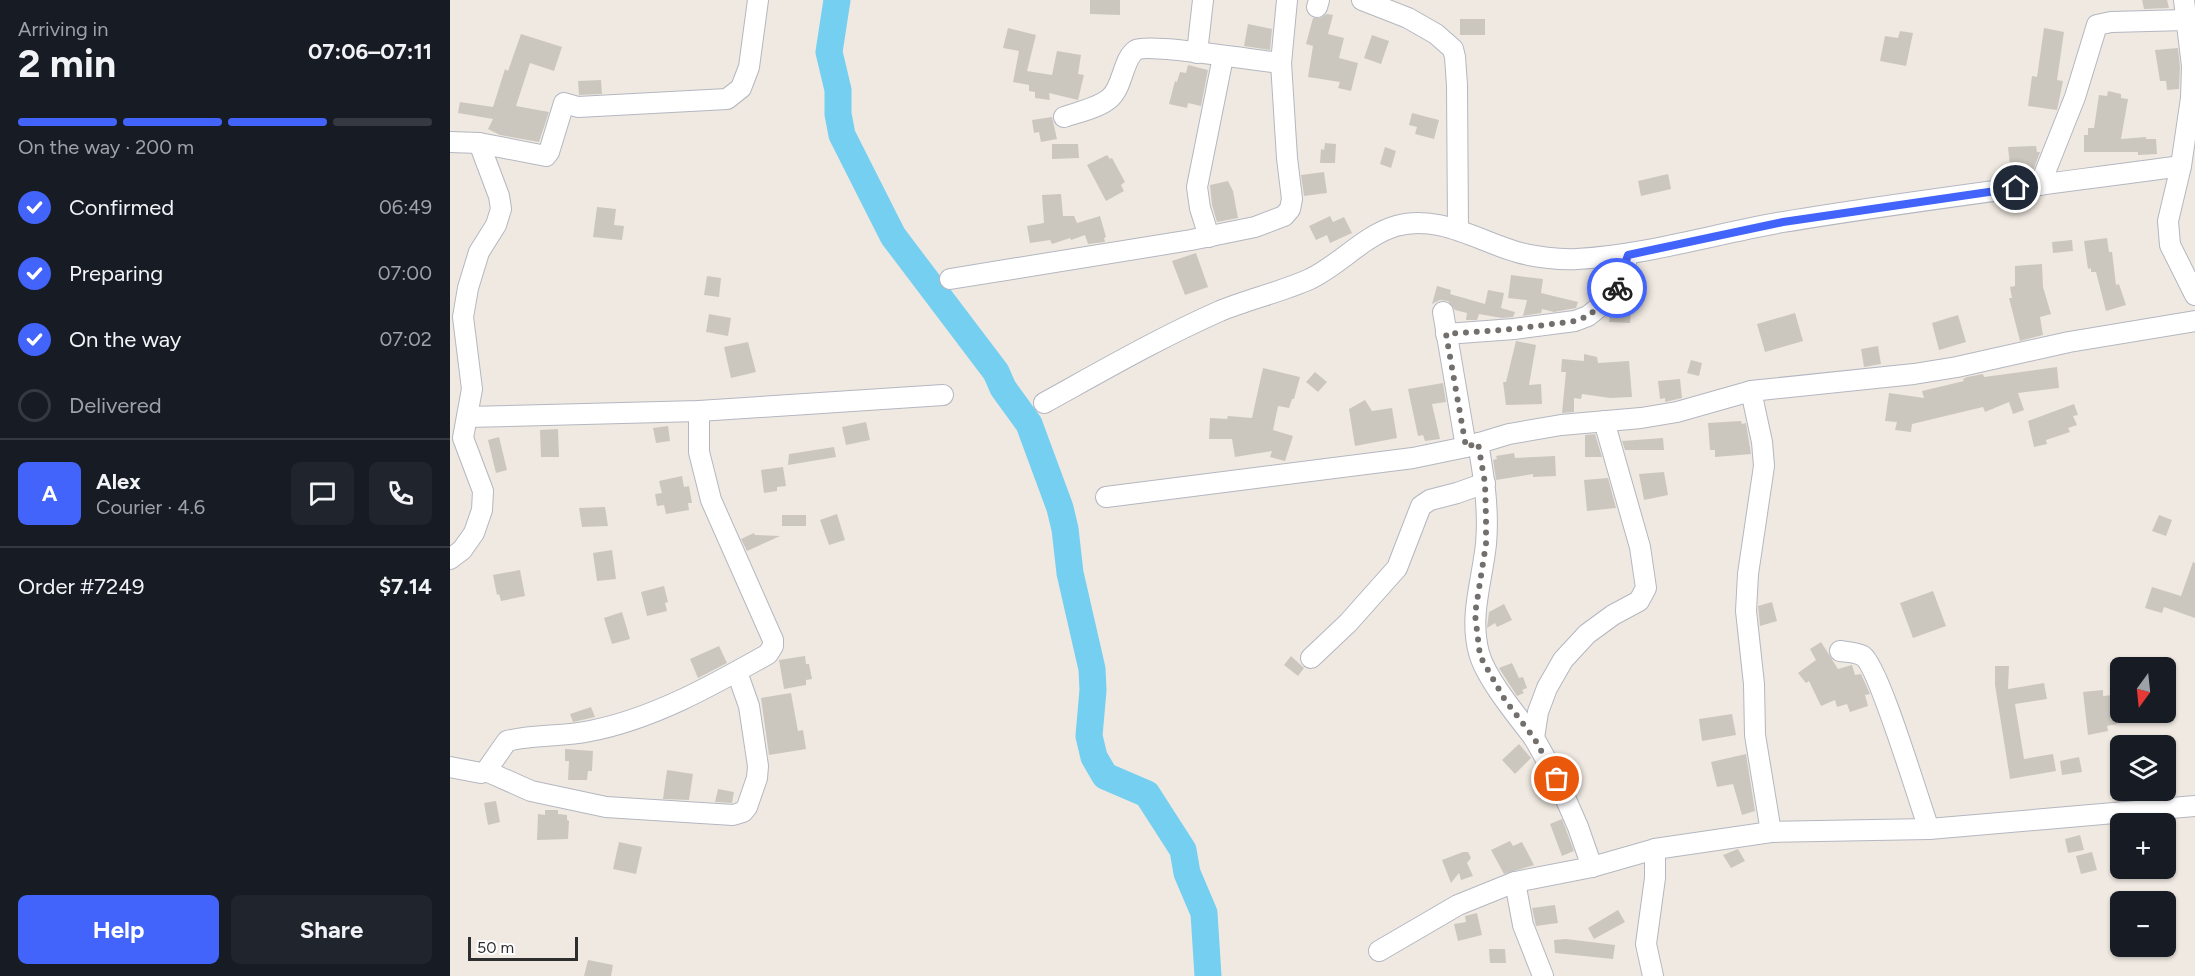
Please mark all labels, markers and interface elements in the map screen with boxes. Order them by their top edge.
text: Arriving in [18,17,108,41]
text: 07:06–07:11 [308,38,432,65]
text: 2 min [18,40,116,87]
text: On the way · 200 m [18,135,194,159]
pin [1990,162,2041,213]
icon: home [1999,171,2032,204]
icon: check [18,191,51,224]
text: Confirmed [69,194,174,221]
text: 06:49 [379,195,432,219]
icon: check [18,257,51,290]
courier [1587,258,1647,318]
text: Preparing [69,260,163,287]
text: 07:00 [378,261,432,285]
icon: bike [1601,272,1634,305]
icon: check [18,323,51,356]
text: On the way [69,326,181,353]
text: 07:02 [379,327,432,351]
text: Delivered [69,392,162,419]
button: chat [291,462,354,525]
button: phone [369,462,432,525]
text: Alex [96,468,141,495]
text: A [42,480,57,507]
text: Courier · 4.6 [96,495,205,519]
text: Order #7249 [18,573,144,600]
text: $7.14 [379,573,432,600]
north arrow [2110,657,2176,723]
map controls [2110,657,2176,957]
button: layers [2110,735,2176,801]
pin [1531,753,1582,804]
icon: bag [1540,762,1573,795]
button: + [2110,813,2176,879]
button: − [2110,891,2176,957]
button: Help [18,895,219,964]
button: Share [231,895,432,964]
scale bar [468,934,578,962]
text: 50 m [477,938,514,957]

